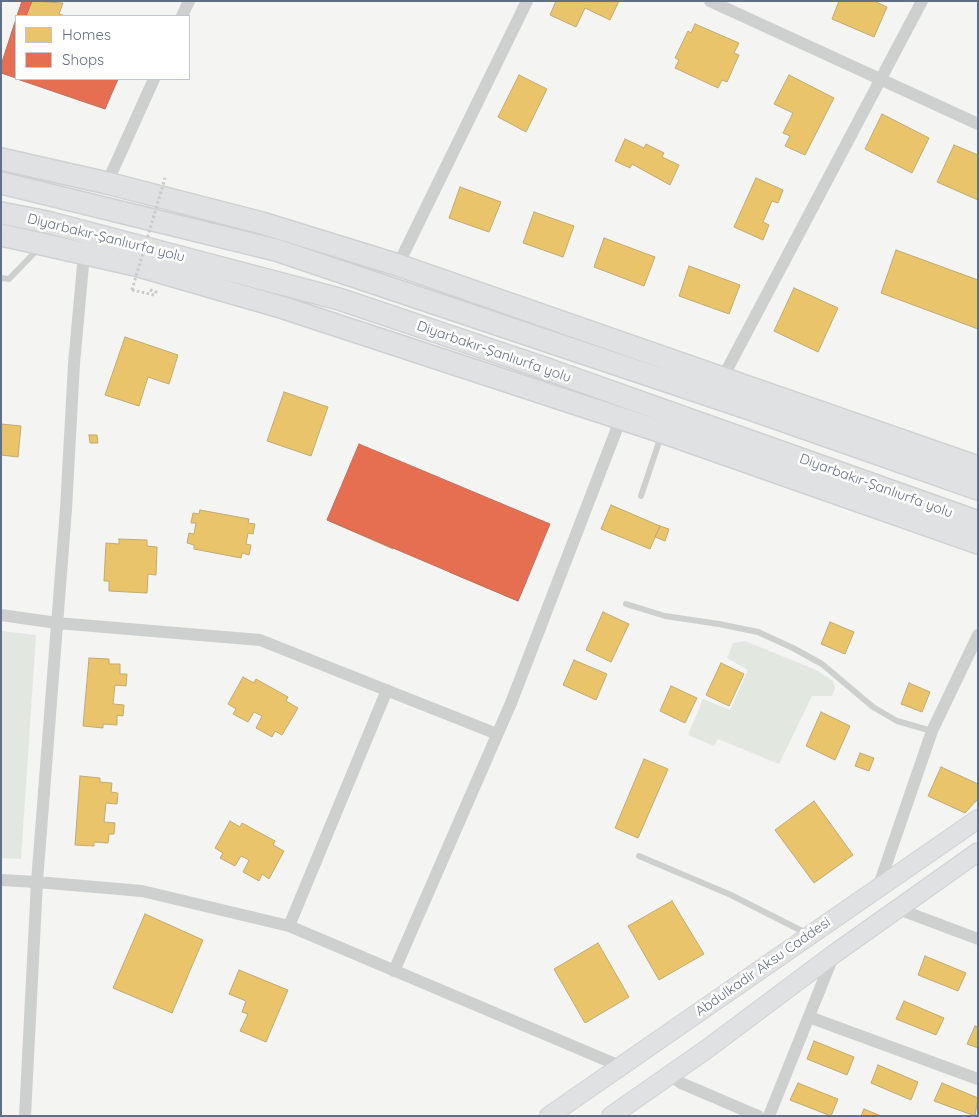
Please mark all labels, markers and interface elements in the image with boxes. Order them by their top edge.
legend [15,15,190,80]
text: Homes [62,25,111,44]
text: Shops [62,50,104,69]
street label: Diyarbakır-Şanlıurfa yolu [25,210,187,266]
street label: Diyarbakır-Şanlıurfa yolu [415,318,573,386]
street label: Diyarbakır-Şanlıurfa yolu [797,450,955,522]
street label: Abdulkadir Aksu Caddesi [692,914,834,1020]

